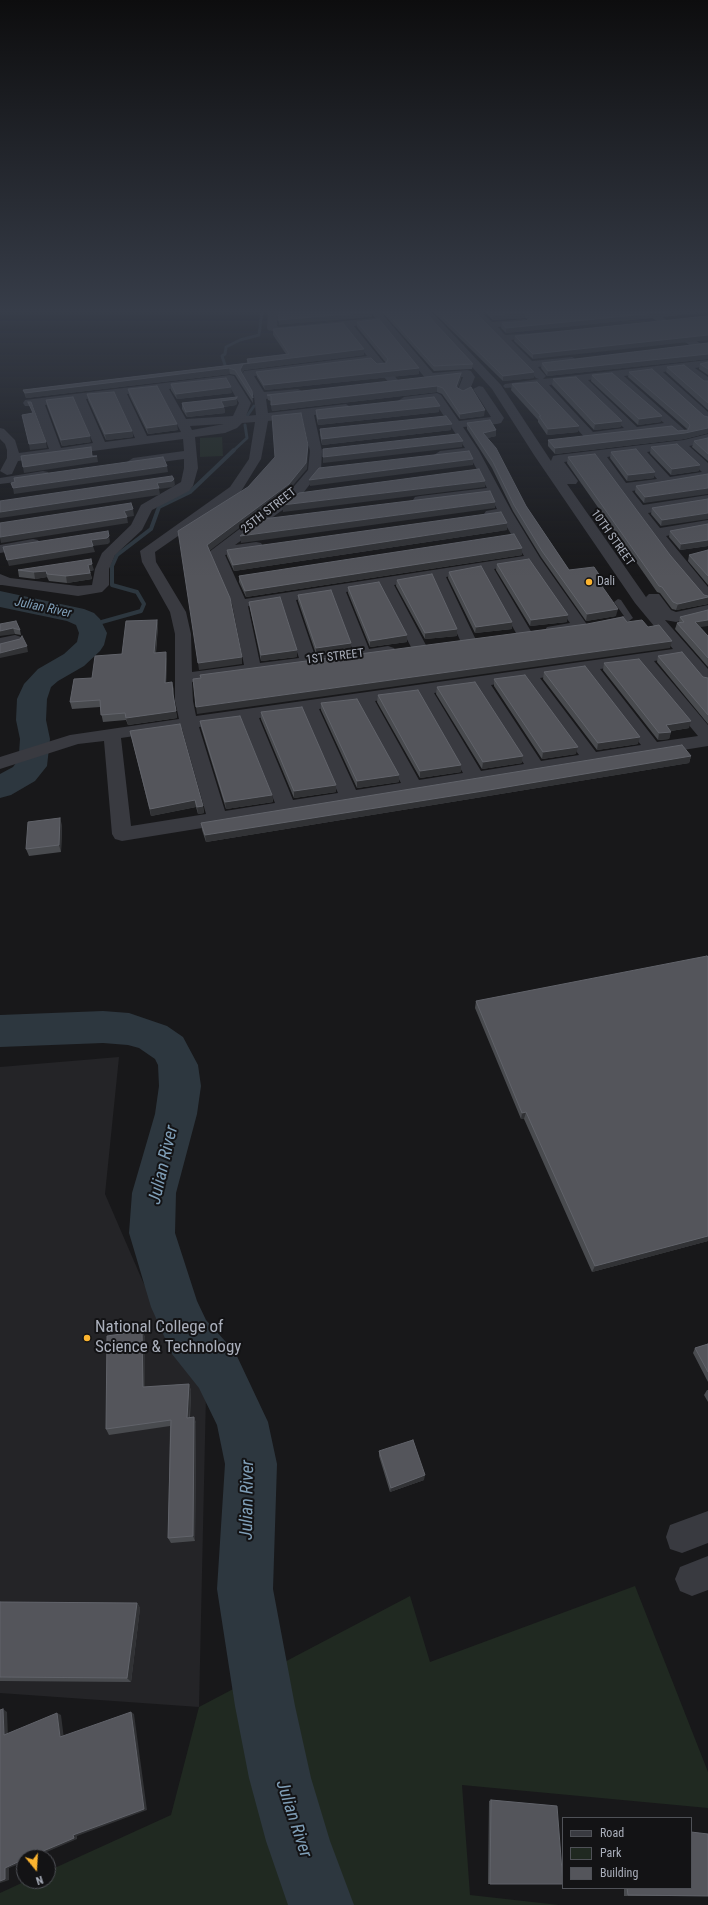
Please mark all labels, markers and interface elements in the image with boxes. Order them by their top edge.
street label: 25TH STREET [239,485,299,537]
street label: 10TH STREET [587,507,637,569]
place label: Dali [597,575,615,589]
marker: Dali [584,577,594,587]
water label: Julian River [13,594,73,622]
street label: 1ST STREET [305,646,365,668]
water label: Julian River [144,1124,184,1206]
place label: National College of Science & Technology [95,1318,241,1358]
marker: National College of Science & Technology [82,1333,92,1343]
water label: Julian River [237,1460,259,1540]
water label: Julian River [270,1778,316,1860]
legend [562,1817,692,1889]
text: Road [600,1826,624,1840]
text: Park [600,1846,621,1860]
north arrow [16,1849,56,1889]
text: Building [600,1866,638,1880]
text: N [34,1873,45,1887]

